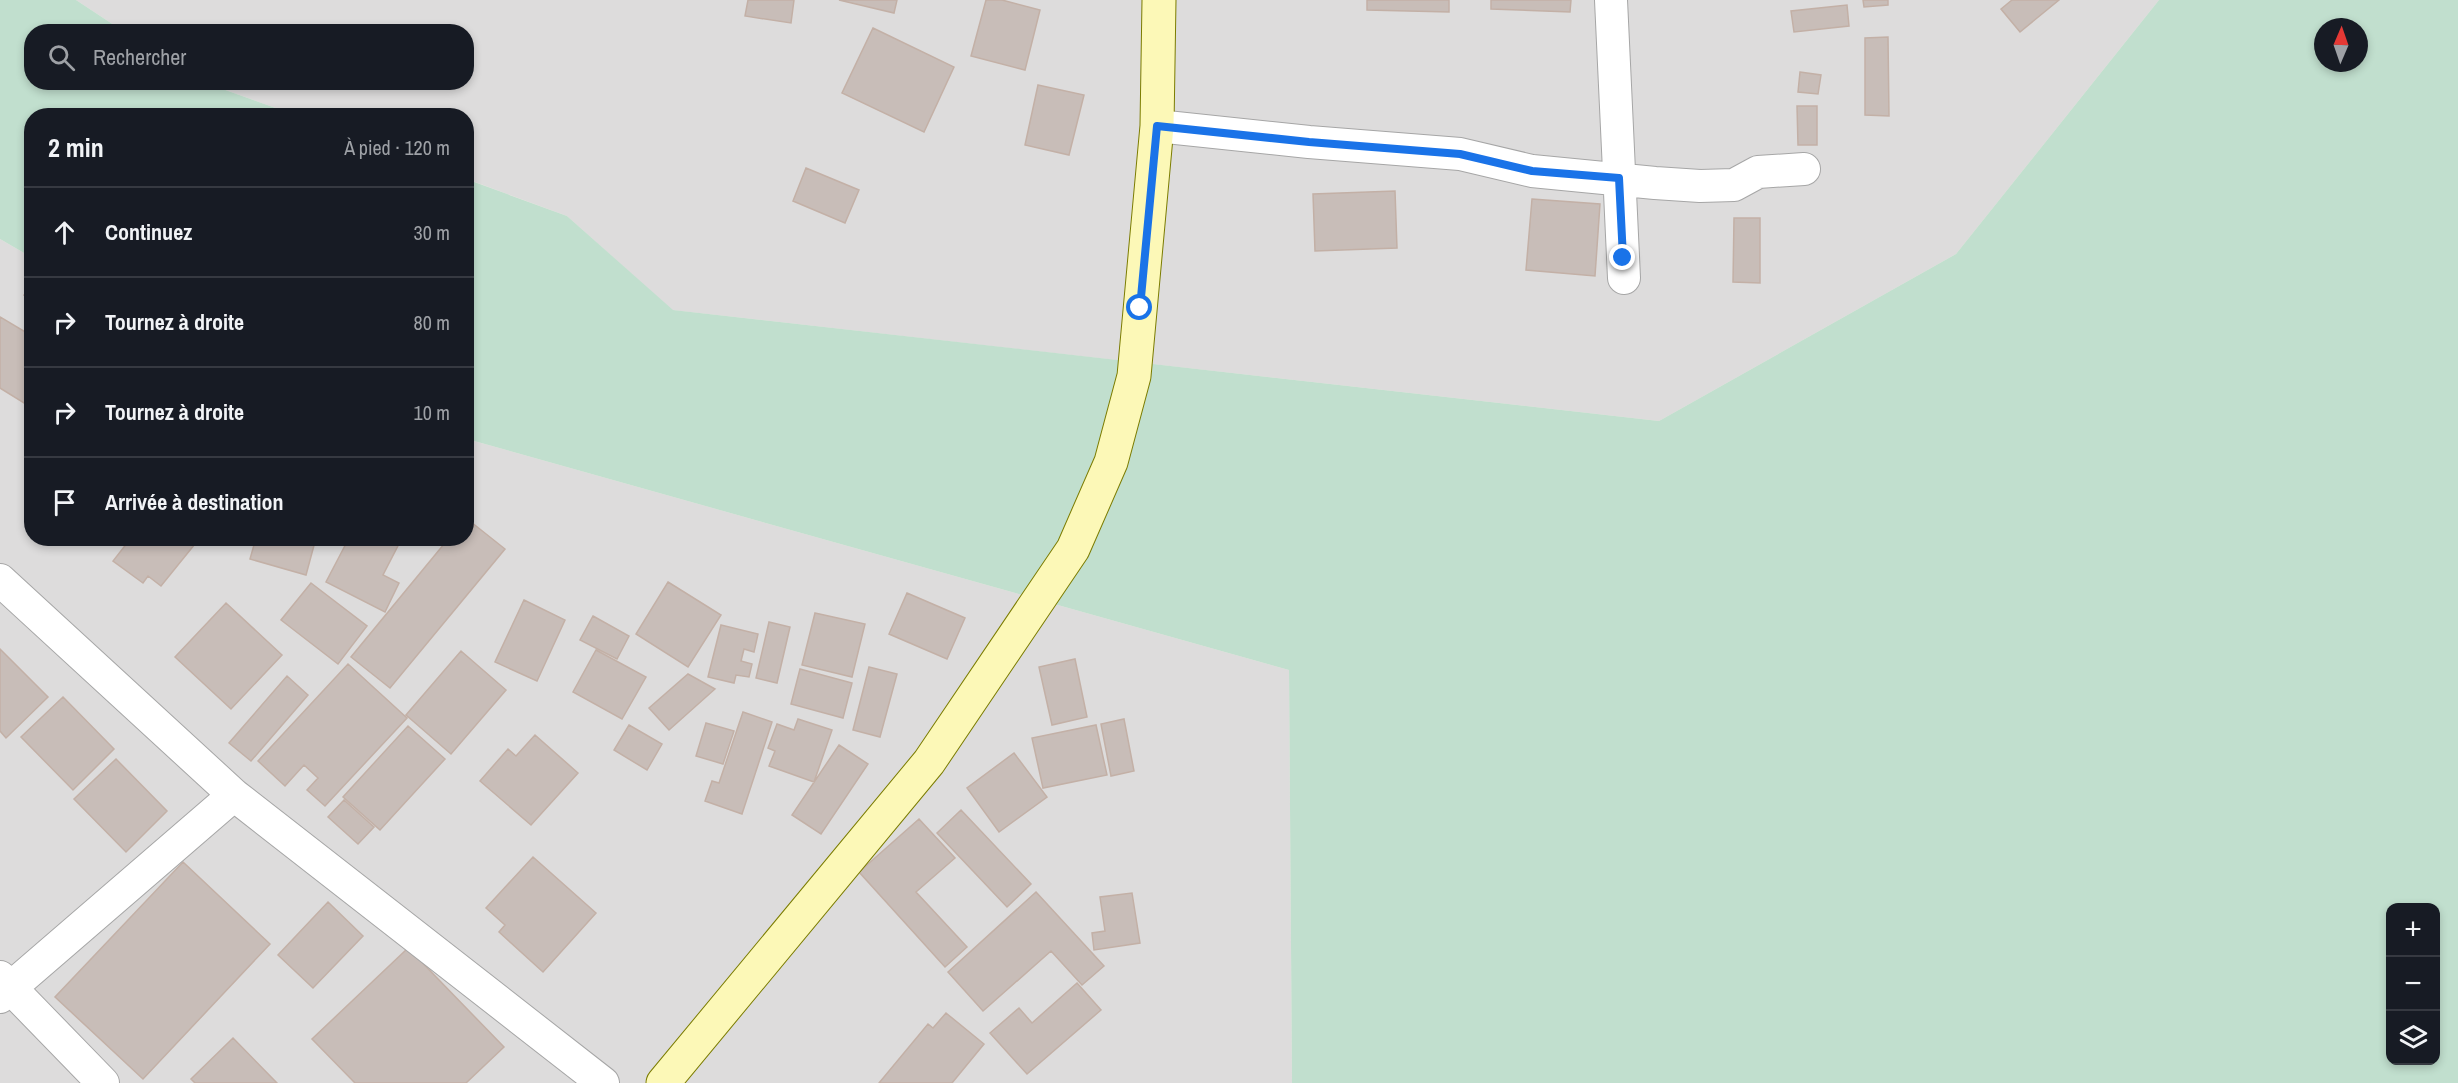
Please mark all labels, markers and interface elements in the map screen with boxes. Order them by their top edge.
north arrow [2314,18,2368,72]
search box [24,24,474,90]
icon: search [45,41,78,74]
text: Rechercher [93,42,186,72]
text: 2 min [48,130,104,165]
text: À pied · 120 m [344,134,450,161]
icon: ahead [48,216,81,249]
text: Continuez [105,217,192,247]
text: 30 m [414,219,450,246]
route end [1609,244,1635,270]
route start [1126,294,1152,320]
icon: right [48,306,81,339]
text: Tournez à droite [105,307,244,337]
text: 80 m [414,309,450,336]
icon: right [48,396,81,429]
text: Tournez à droite [105,397,244,427]
text: 10 m [414,399,450,426]
icon: arrive [48,486,81,519]
text: Arrivée à destination [105,487,283,517]
map controls [2386,903,2440,1065]
button: + [2386,903,2440,957]
button: − [2386,957,2440,1011]
button: layers [2386,1011,2440,1065]

